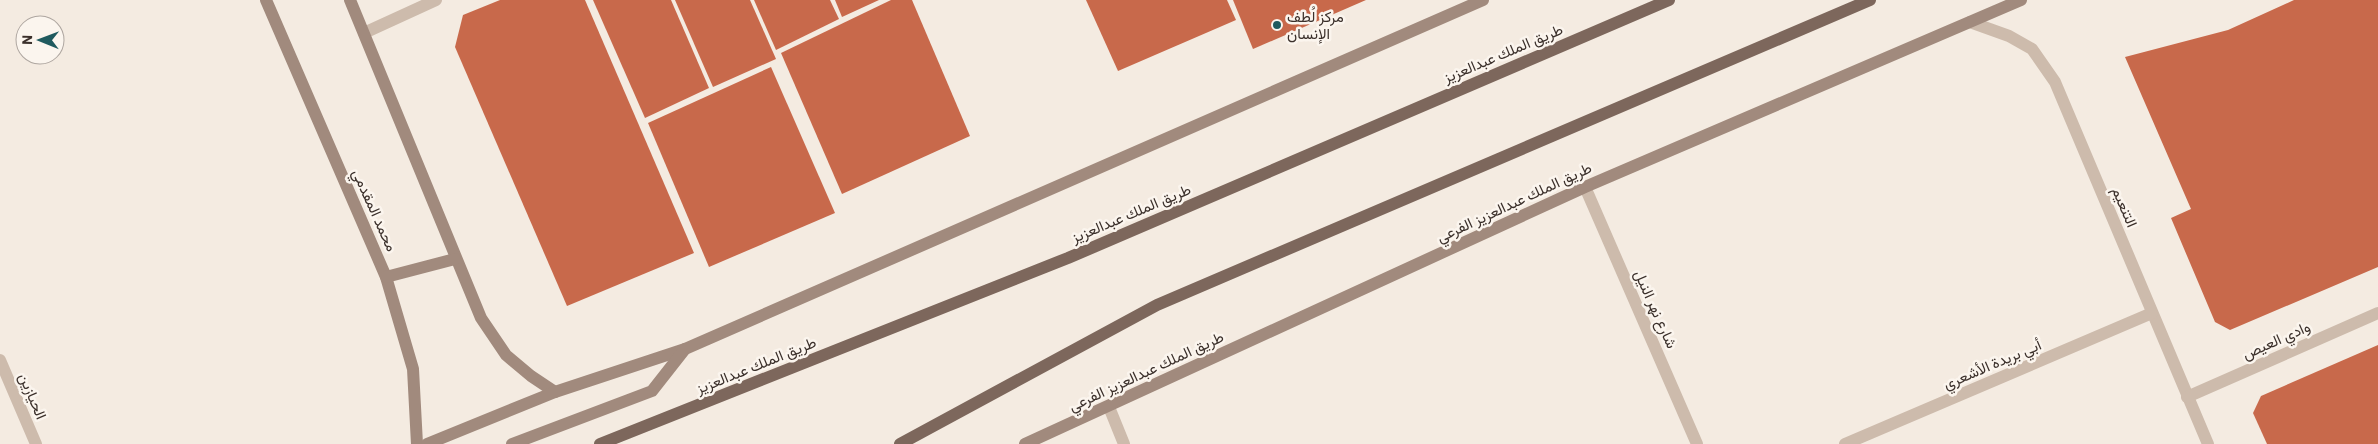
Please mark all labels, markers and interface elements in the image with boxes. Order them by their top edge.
place label: مركز لُطف الإنسان [1287,6,1344,44]
north arrow [15,15,65,65]
marker: مركز لُطف الإنسان [1271,19,1283,31]
street label: طريق الملك عبدالعزيز [1440,19,1566,88]
text: N [18,35,36,45]
street label: طريق الملك عبدالعزيز الفرعي [1433,158,1596,250]
street label: محمد المقدمي [345,166,402,256]
street label: طريق الملك عبدالعزيز [1068,179,1194,248]
street label: التنعيم [2107,184,2142,230]
street label: شارع نهر النيل [1628,267,1682,352]
street label: وادي العيص [2239,317,2315,367]
street label: طريق الملك عبدالعزيز الفرعي [1065,327,1228,419]
street label: طريق الملك عبدالعزيز [692,332,819,399]
street label: أبي بريدة الأشعري [1940,335,2046,397]
street label: الحيازين [14,370,51,422]

